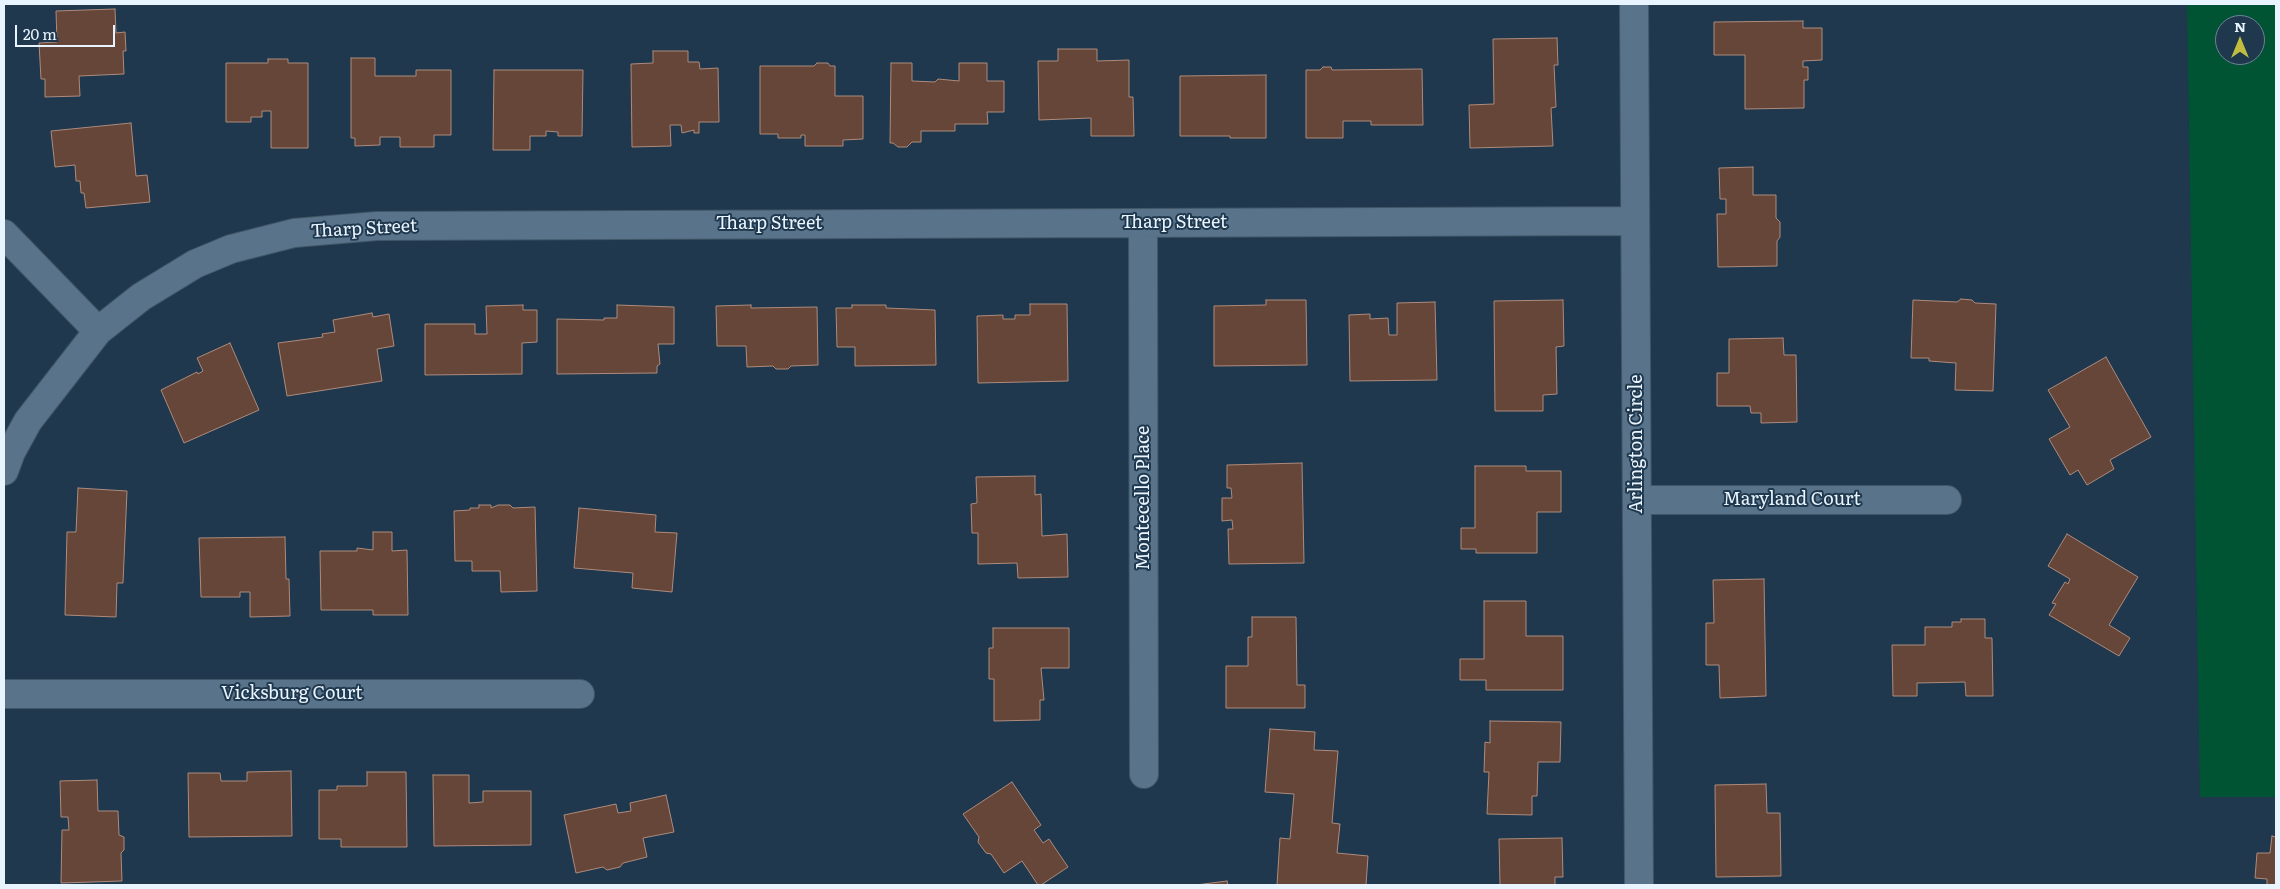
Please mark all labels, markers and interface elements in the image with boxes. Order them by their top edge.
scale bar [18,15,118,47]
north arrow [2215,15,2265,65]
text: N [2234,16,2246,36]
text: 20 m [23,22,57,45]
street label: Tharp Street [1121,212,1227,234]
street label: Tharp Street [716,213,822,235]
street label: Tharp Street [310,215,418,243]
street label: Arlington Circle [1626,374,1648,514]
street label: Montecello Place [1133,426,1155,570]
street label: Maryland Court [1723,489,1861,511]
street label: Vicksburg Court [221,683,363,705]

